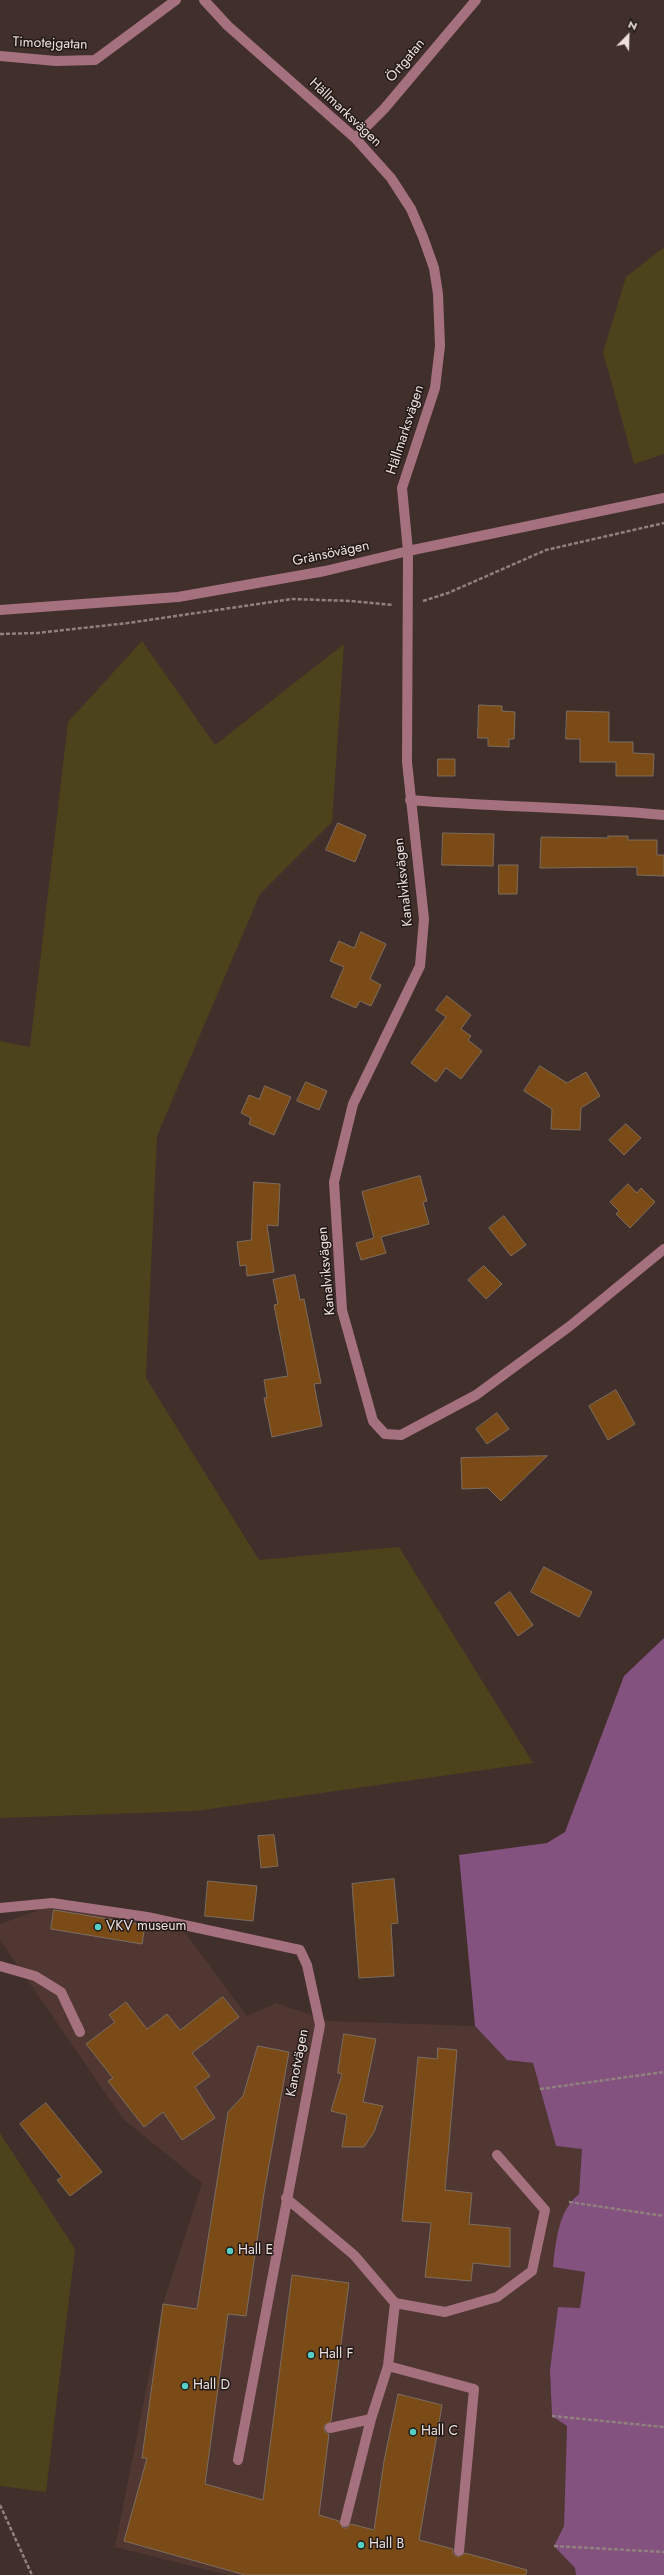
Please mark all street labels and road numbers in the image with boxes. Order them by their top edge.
street label: Timotejgatan [12,34,88,54]
street label: Örtgatan [383,36,429,86]
street label: Hällmarksvägen [305,75,385,151]
street label: Hällmarksvägen [384,383,428,477]
street label: Gränsövägen [291,538,371,570]
street label: Kanalviksvägen [391,837,417,927]
street label: Kanalviksvägen [315,1226,339,1316]
street label: Kanotvägen [283,2028,313,2098]

